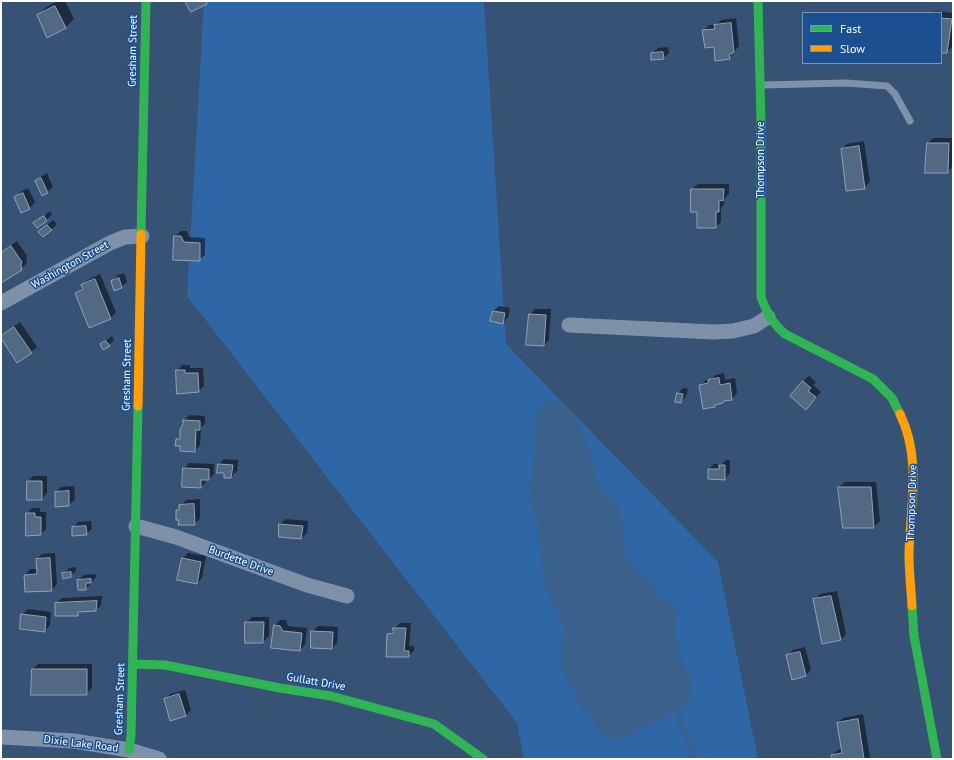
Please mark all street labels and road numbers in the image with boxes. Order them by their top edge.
street label: Gresham Street [126,15,140,87]
street label: Thompson Drive [754,121,768,199]
street label: Washington Street [29,238,111,292]
street label: Gresham Street [120,339,134,411]
street label: Thompson Drive [904,464,920,542]
street label: Burdette Drive [207,543,275,579]
street label: Gresham Street [112,663,128,735]
street label: Gullatt Drive [286,670,346,694]
street label: Dixie Lake Road [43,733,119,755]

